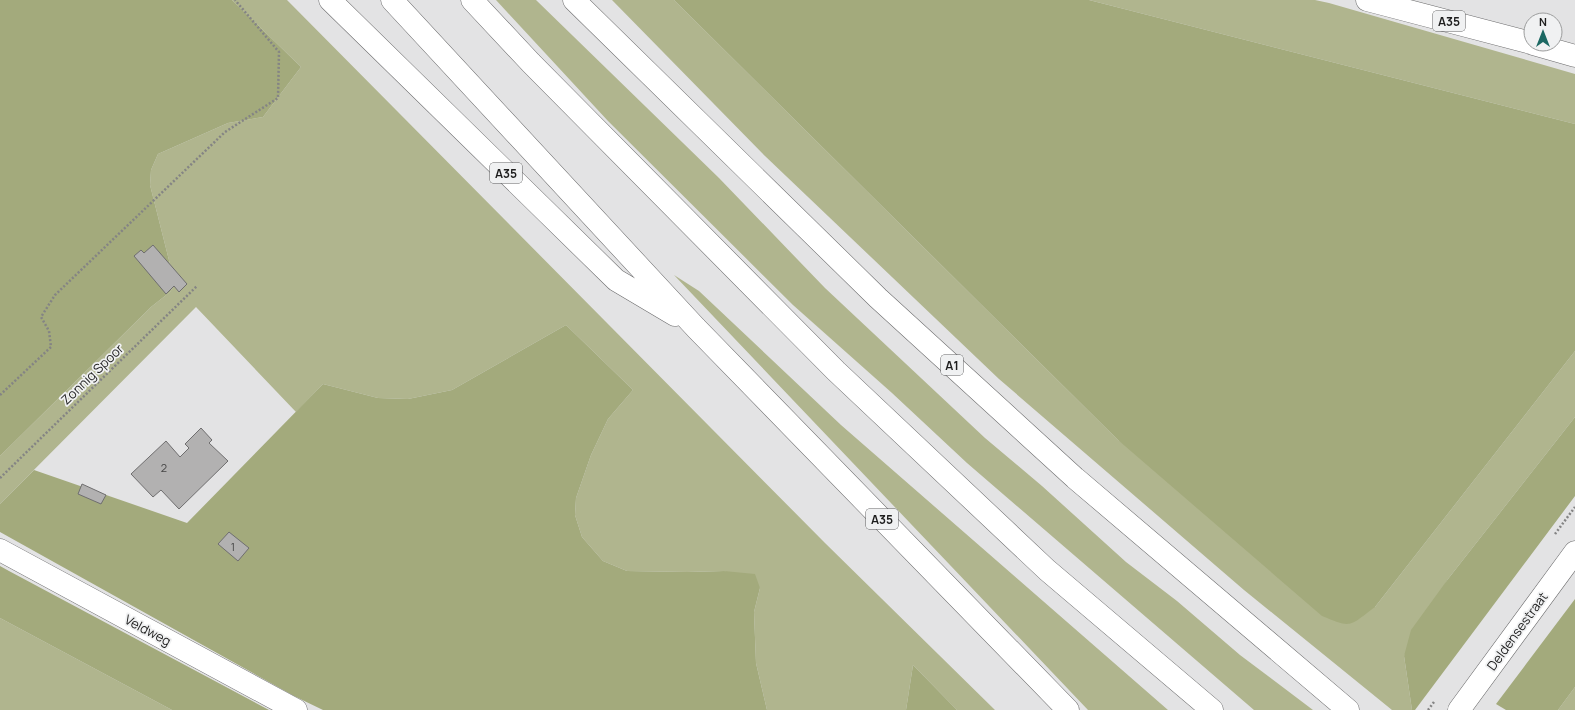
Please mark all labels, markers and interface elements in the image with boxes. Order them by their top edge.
road number: A35 [1433,11,1465,31]
north arrow [1523,12,1563,52]
text: N [1539,14,1547,29]
road number: A35 [490,163,522,183]
street label: Zonnig Spoor [57,339,127,408]
road number: A1 [941,355,963,375]
house number: 2 [161,460,167,475]
road number: A35 [866,509,898,529]
house number: 1 [231,539,235,554]
street label: Deldensestraat [1482,588,1552,674]
street label: Veldweg [122,610,174,650]

